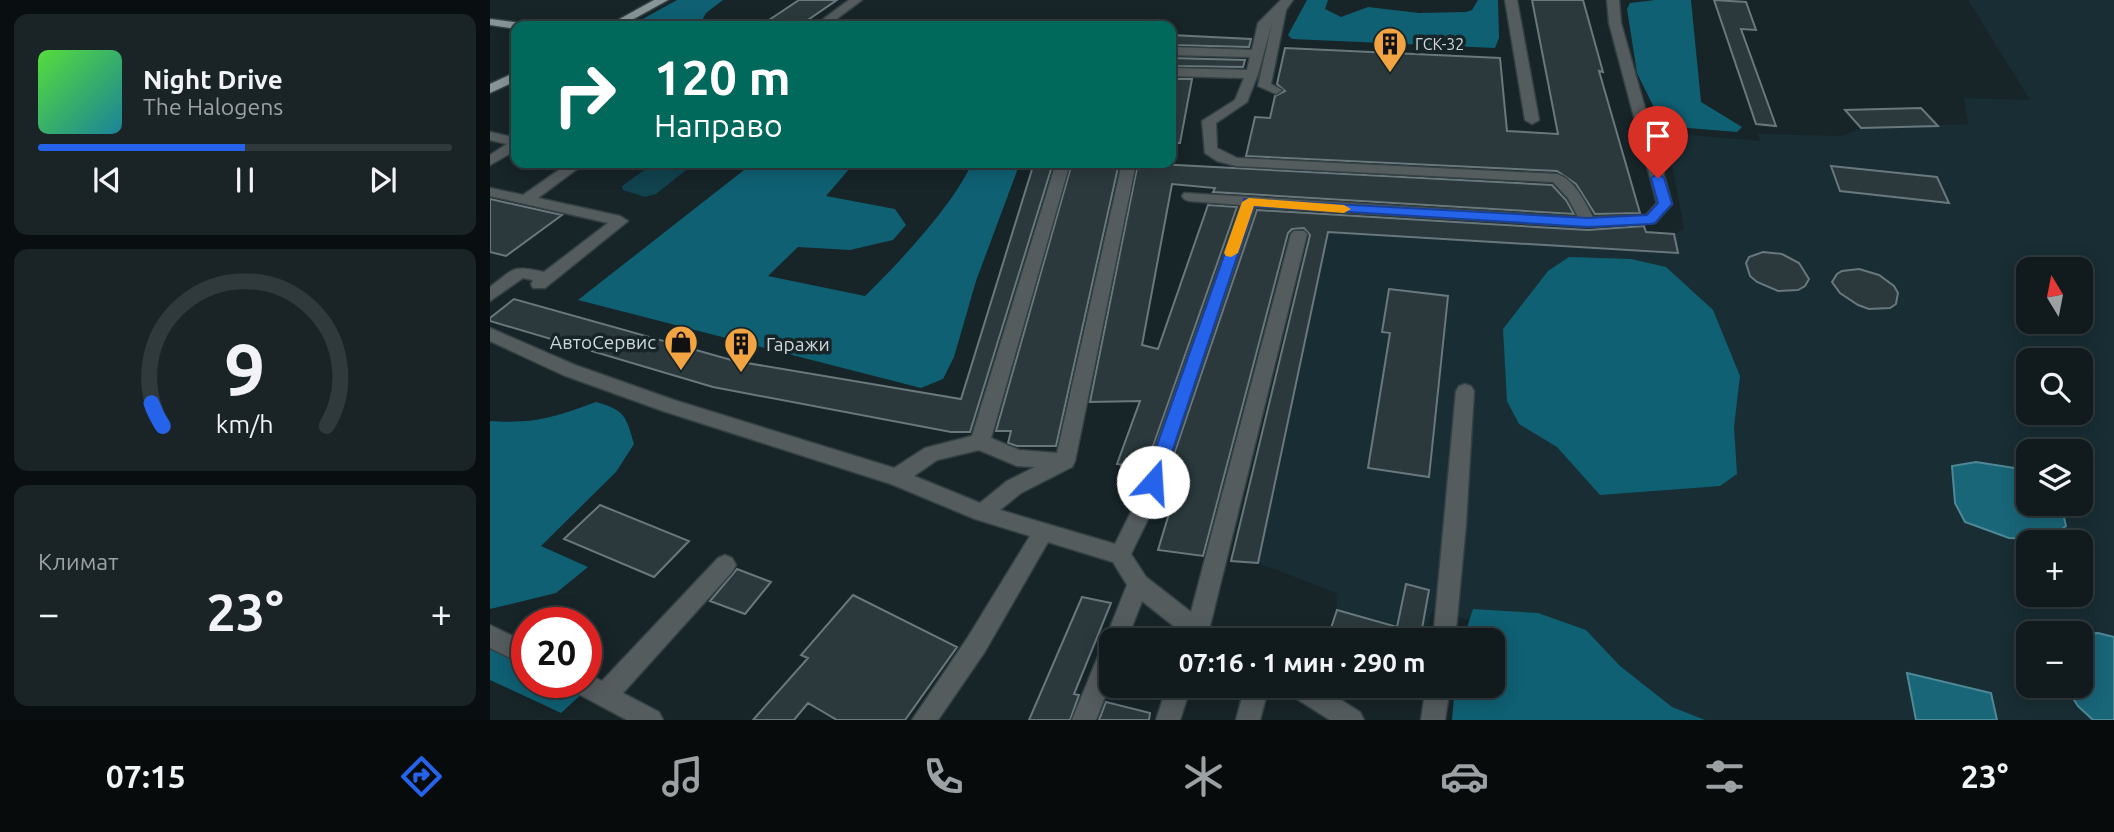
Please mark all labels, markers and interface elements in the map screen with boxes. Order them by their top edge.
building icon: ГСК-32 [1371,25,1409,74]
place label: ГСК-32 [1415,35,1464,53]
icon: right [539,49,630,140]
text: 120 m [654,49,791,104]
text: Night Drive [143,65,283,94]
text: The Halogens [143,94,283,119]
pin [1628,106,1688,178]
text: Направо [654,107,783,143]
icon: arrive [1639,117,1677,155]
icon: previous [88,161,126,199]
icon: pause [226,161,264,199]
icon: next [364,161,402,199]
north arrow [2016,257,2093,334]
map controls [2016,257,2093,698]
shop icon: АвтоСервис [662,323,700,372]
building icon: Гаражи [722,325,760,374]
text: 9 [224,328,266,410]
place label: АвтоСервис [550,331,656,353]
place label: Гаражи [766,333,830,355]
button: search [2016,348,2093,425]
text: km/h [216,410,274,438]
button: layers [2016,439,2093,516]
position arrow [1116,445,1190,519]
button: + [2016,530,2093,607]
text: Климат [38,549,118,574]
text: 23° [206,583,284,641]
text: − [38,592,59,634]
text: + [431,592,452,634]
speed limit sign: 20 [511,607,602,698]
button: − [2016,621,2093,698]
text: 07:16 · 1 мин · 290 m [1179,648,1425,677]
icon: directions [397,752,446,801]
icon: music [658,752,707,801]
icon: phone [919,752,968,801]
icon: climate [1179,752,1228,801]
icon: car [1440,752,1489,801]
icon: filters [1700,752,1749,801]
text: 07:15 [106,758,186,794]
text: 23° [1961,758,2008,794]

